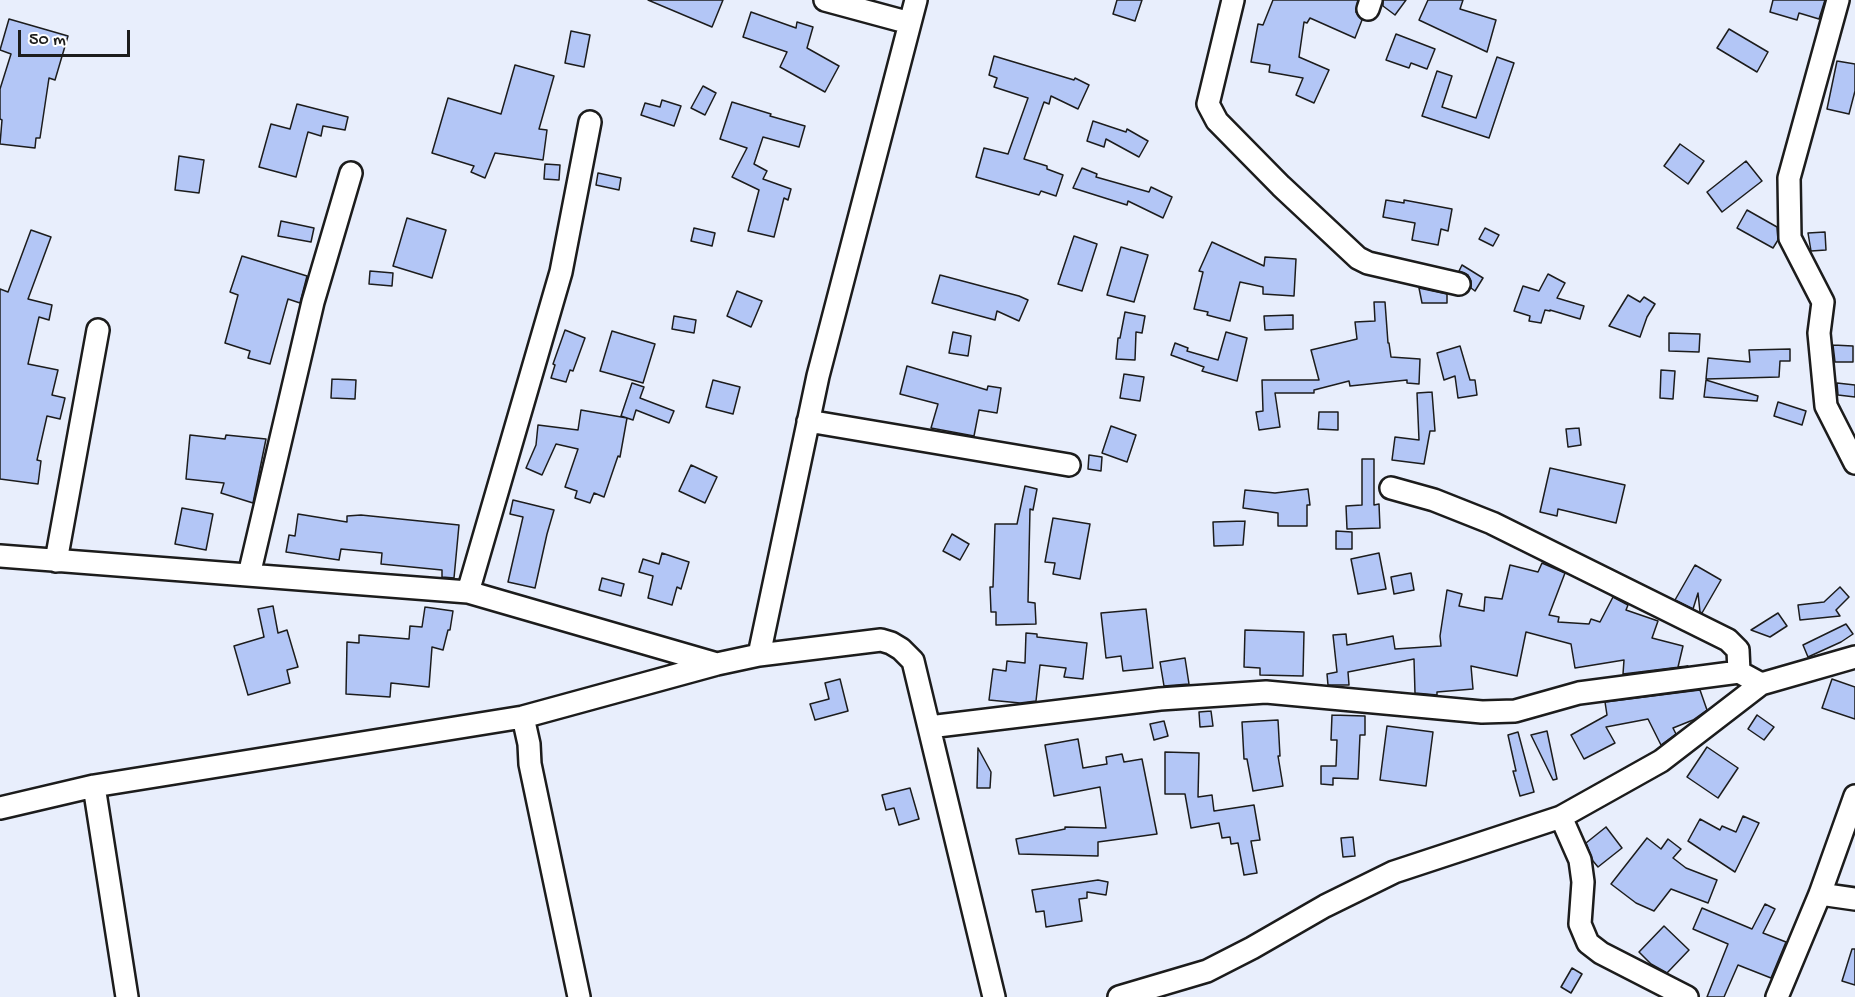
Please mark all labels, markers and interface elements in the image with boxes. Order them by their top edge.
scale bar [21,18,134,56]
text: 50 m [29,30,66,51]

